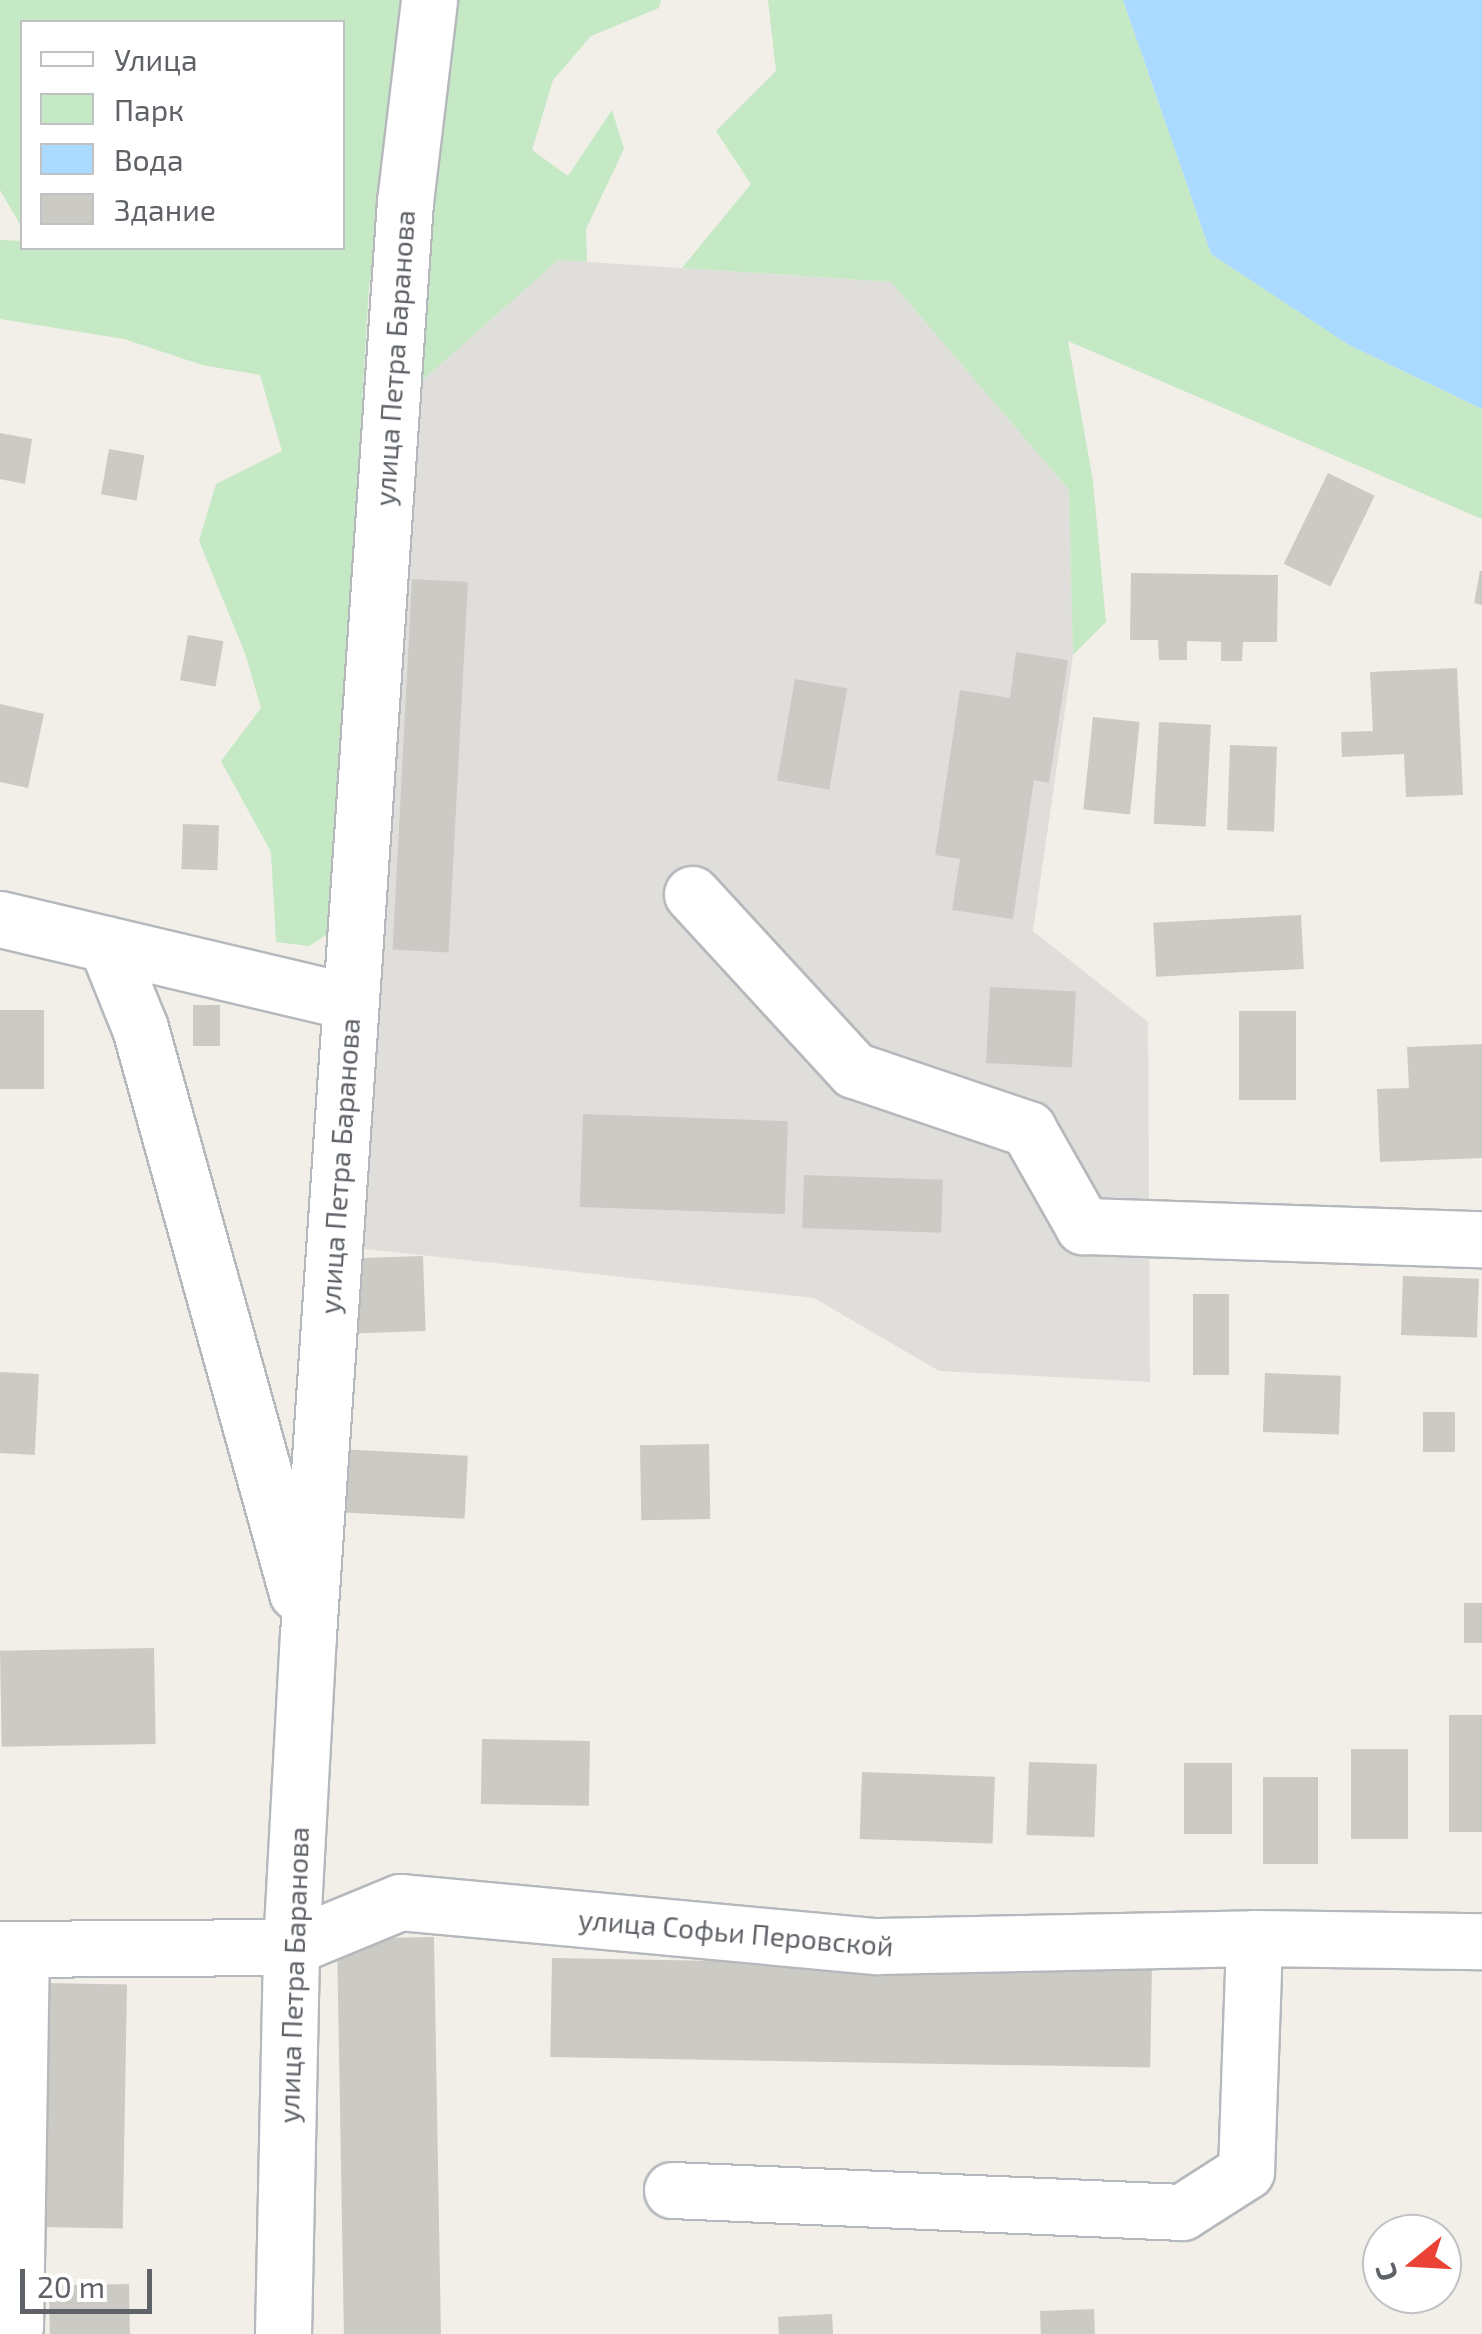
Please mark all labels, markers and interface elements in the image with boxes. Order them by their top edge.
legend [20,20,345,250]
text: Улица [114,41,198,77]
text: Парк [114,91,184,127]
text: Вода [114,141,184,177]
text: Здание [114,191,216,227]
street label: улица Петра Баранова [367,209,421,507]
street label: улица Петра Баранова [312,1017,366,1315]
street label: улица Петра Баранова [271,1826,315,2124]
street label: улица Софьи Перовской [577,1901,895,1963]
north arrow [1362,2214,1462,2314]
scale bar [25,2249,158,2311]
text: С [1367,2260,1404,2286]
text: 20 m [37,2268,105,2304]

